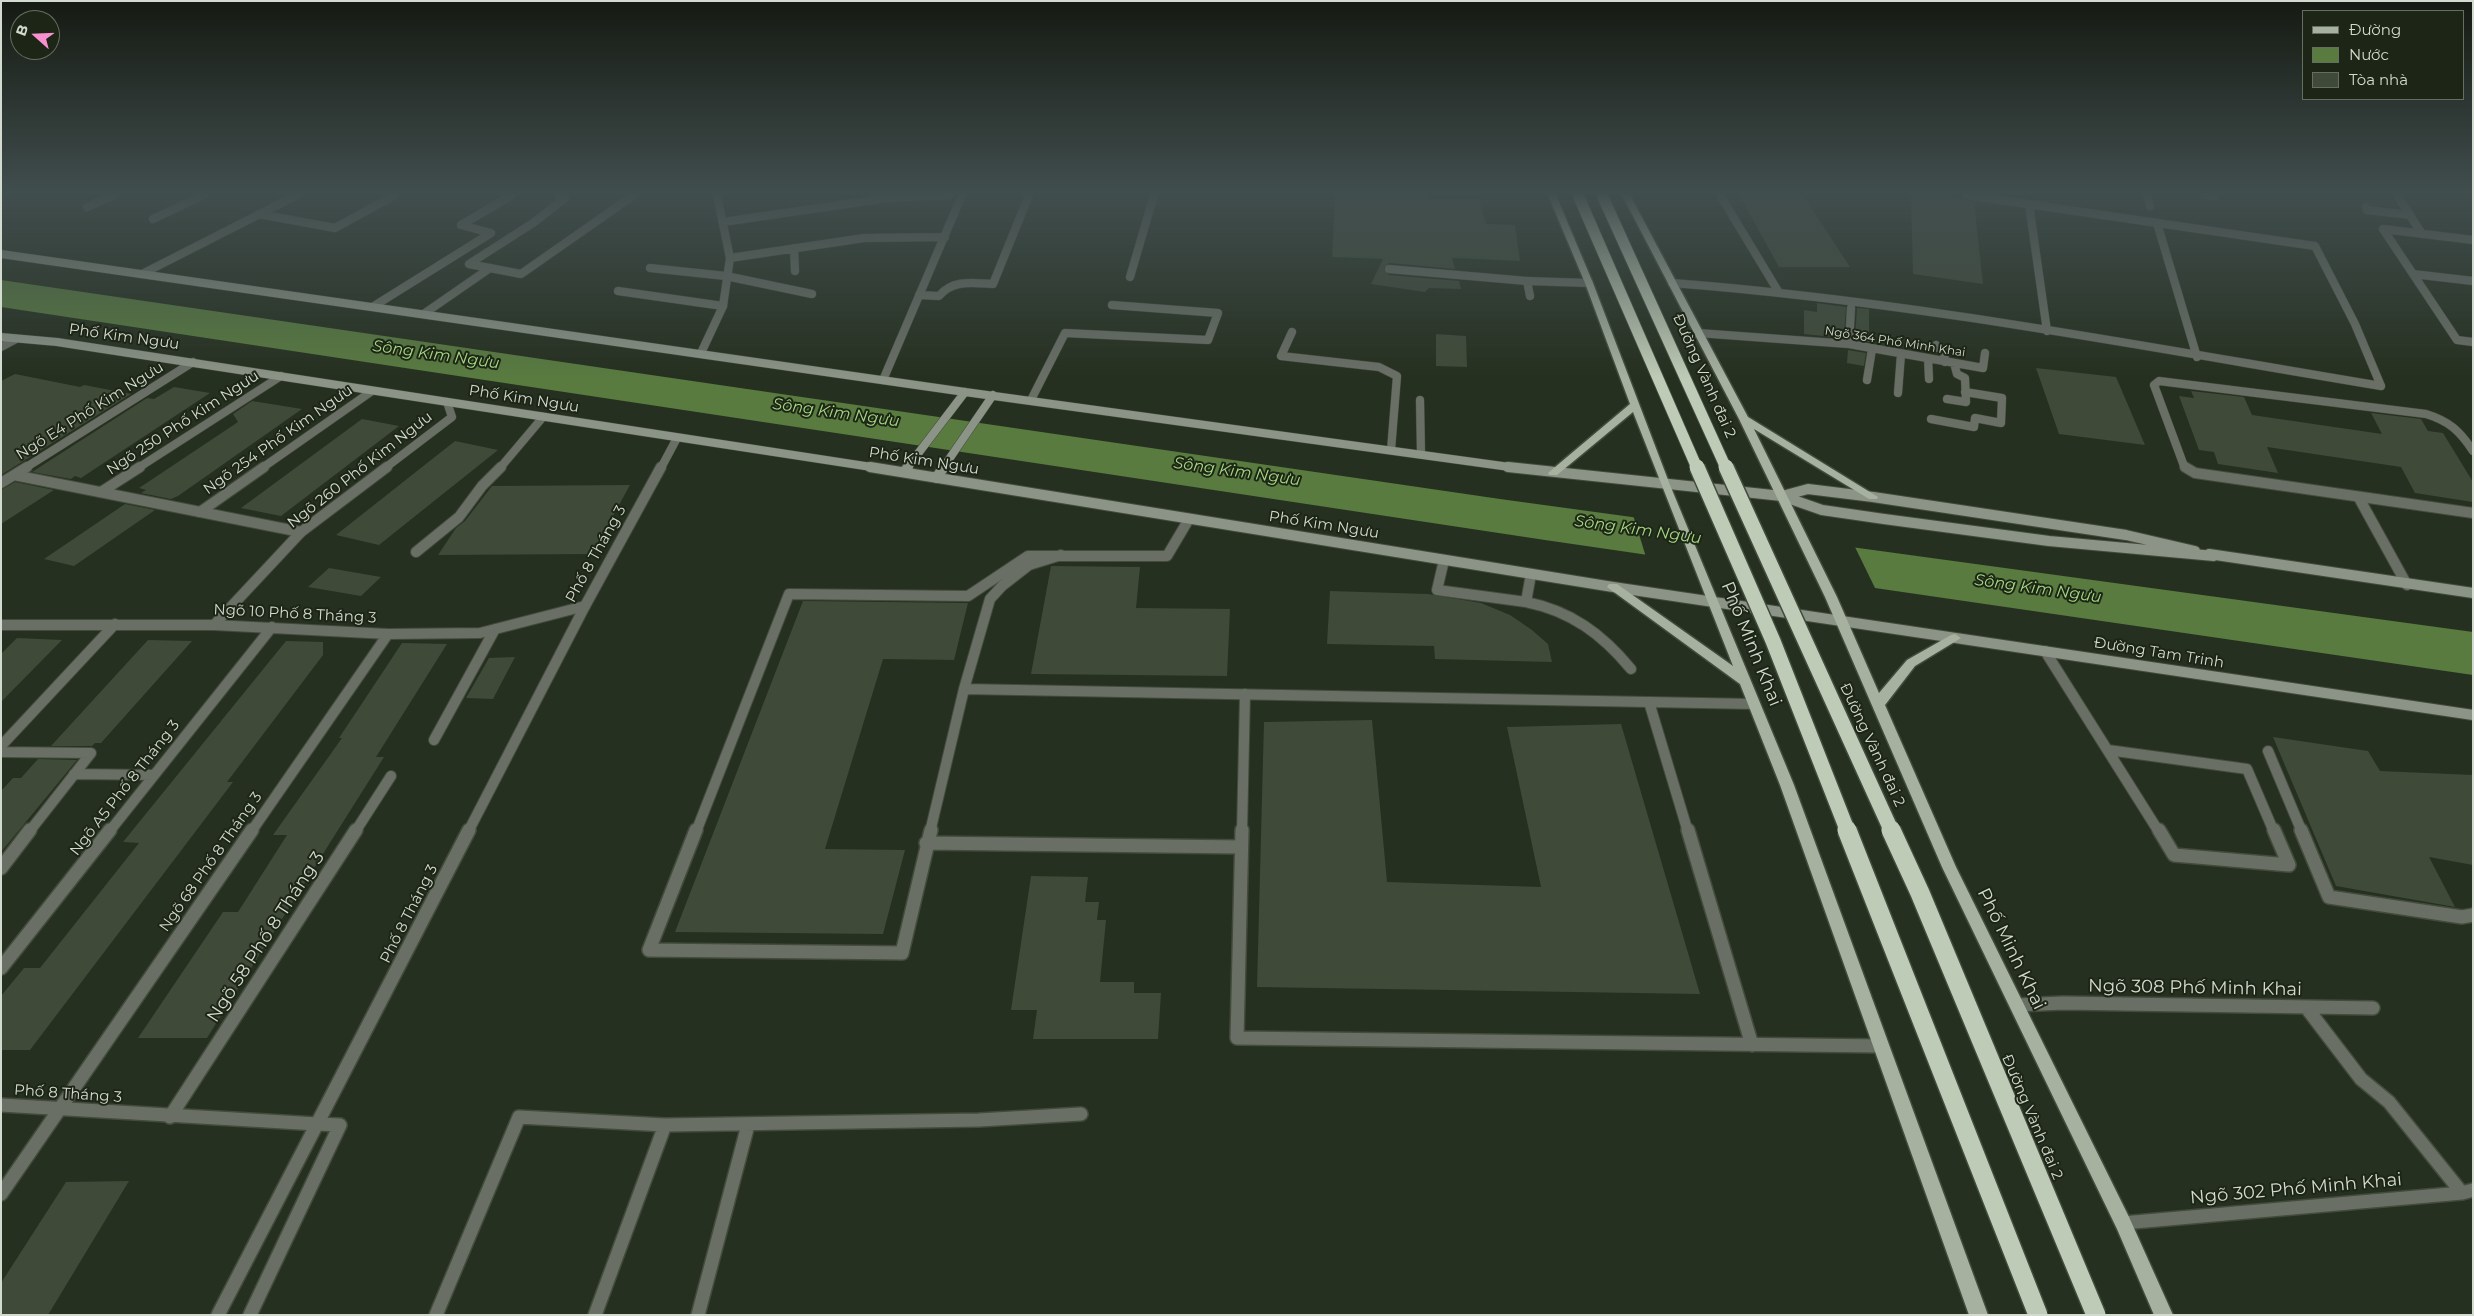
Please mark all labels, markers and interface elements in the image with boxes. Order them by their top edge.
north arrow [10,10,60,60]
legend [2302,10,2464,100]
text: Đường [2349,20,2401,39]
text: B [12,22,32,38]
text: Nước [2349,45,2389,64]
text: Tòa nhà [2349,70,2408,89]
street label: Đường Vành đai 2 [1668,311,1740,441]
street label: Phố Kim Ngưu [68,320,180,354]
street label: Ngõ 364 Phố Minh Khai [1824,324,1966,360]
water label: Sông Kim Ngưu [371,337,501,373]
street label: Ngõ E4 Phố Kim Ngưu [13,358,167,464]
street label: Ngõ 250 Phố Kim Ngưu [103,367,263,479]
street label: Phố Kim Ngưu [468,381,580,417]
street label: Ngõ 254 Phố Kim Ngưu [200,382,356,498]
water label: Sông Kim Ngưu [771,395,901,431]
street label: Ngõ 260 Phố Kim Ngưu [284,408,436,532]
street label: Phố Kim Ngưu [868,443,980,479]
water label: Sông Kim Ngưu [1172,454,1302,490]
street label: Phố 8 Tháng 3 [562,502,630,606]
street label: Phố Kim Ngưu [1268,507,1380,543]
water label: Sông Kim Ngưu [1573,512,1703,548]
water label: Sông Kim Ngưu [1973,571,2103,607]
street label: Phố Minh Khai [1716,578,1786,710]
street label: Ngõ 10 Phố 8 Tháng 3 [213,601,377,627]
street label: Đường Tam Trinh [2093,634,2225,672]
street label: Đường Vành đai 2 [1835,680,1909,810]
street label: Ngõ A5 Phố 8 Tháng 3 [66,717,184,859]
street label: Ngõ 68 Phố 8 Tháng 3 [156,789,266,935]
street label: Ngõ 58 Phố 8 Tháng 3 [203,848,329,1026]
street label: Phố 8 Tháng 3 [376,862,442,966]
street label: Phố Minh Khai [1972,885,2050,1013]
street label: Ngõ 308 Phố Minh Khai [2088,975,2302,1001]
street label: Đường Vành đai 2 [1997,1052,2067,1182]
street label: Phố 8 Tháng 3 [13,1081,123,1107]
street label: Ngõ 302 Phố Minh Khai [2189,1169,2403,1209]

